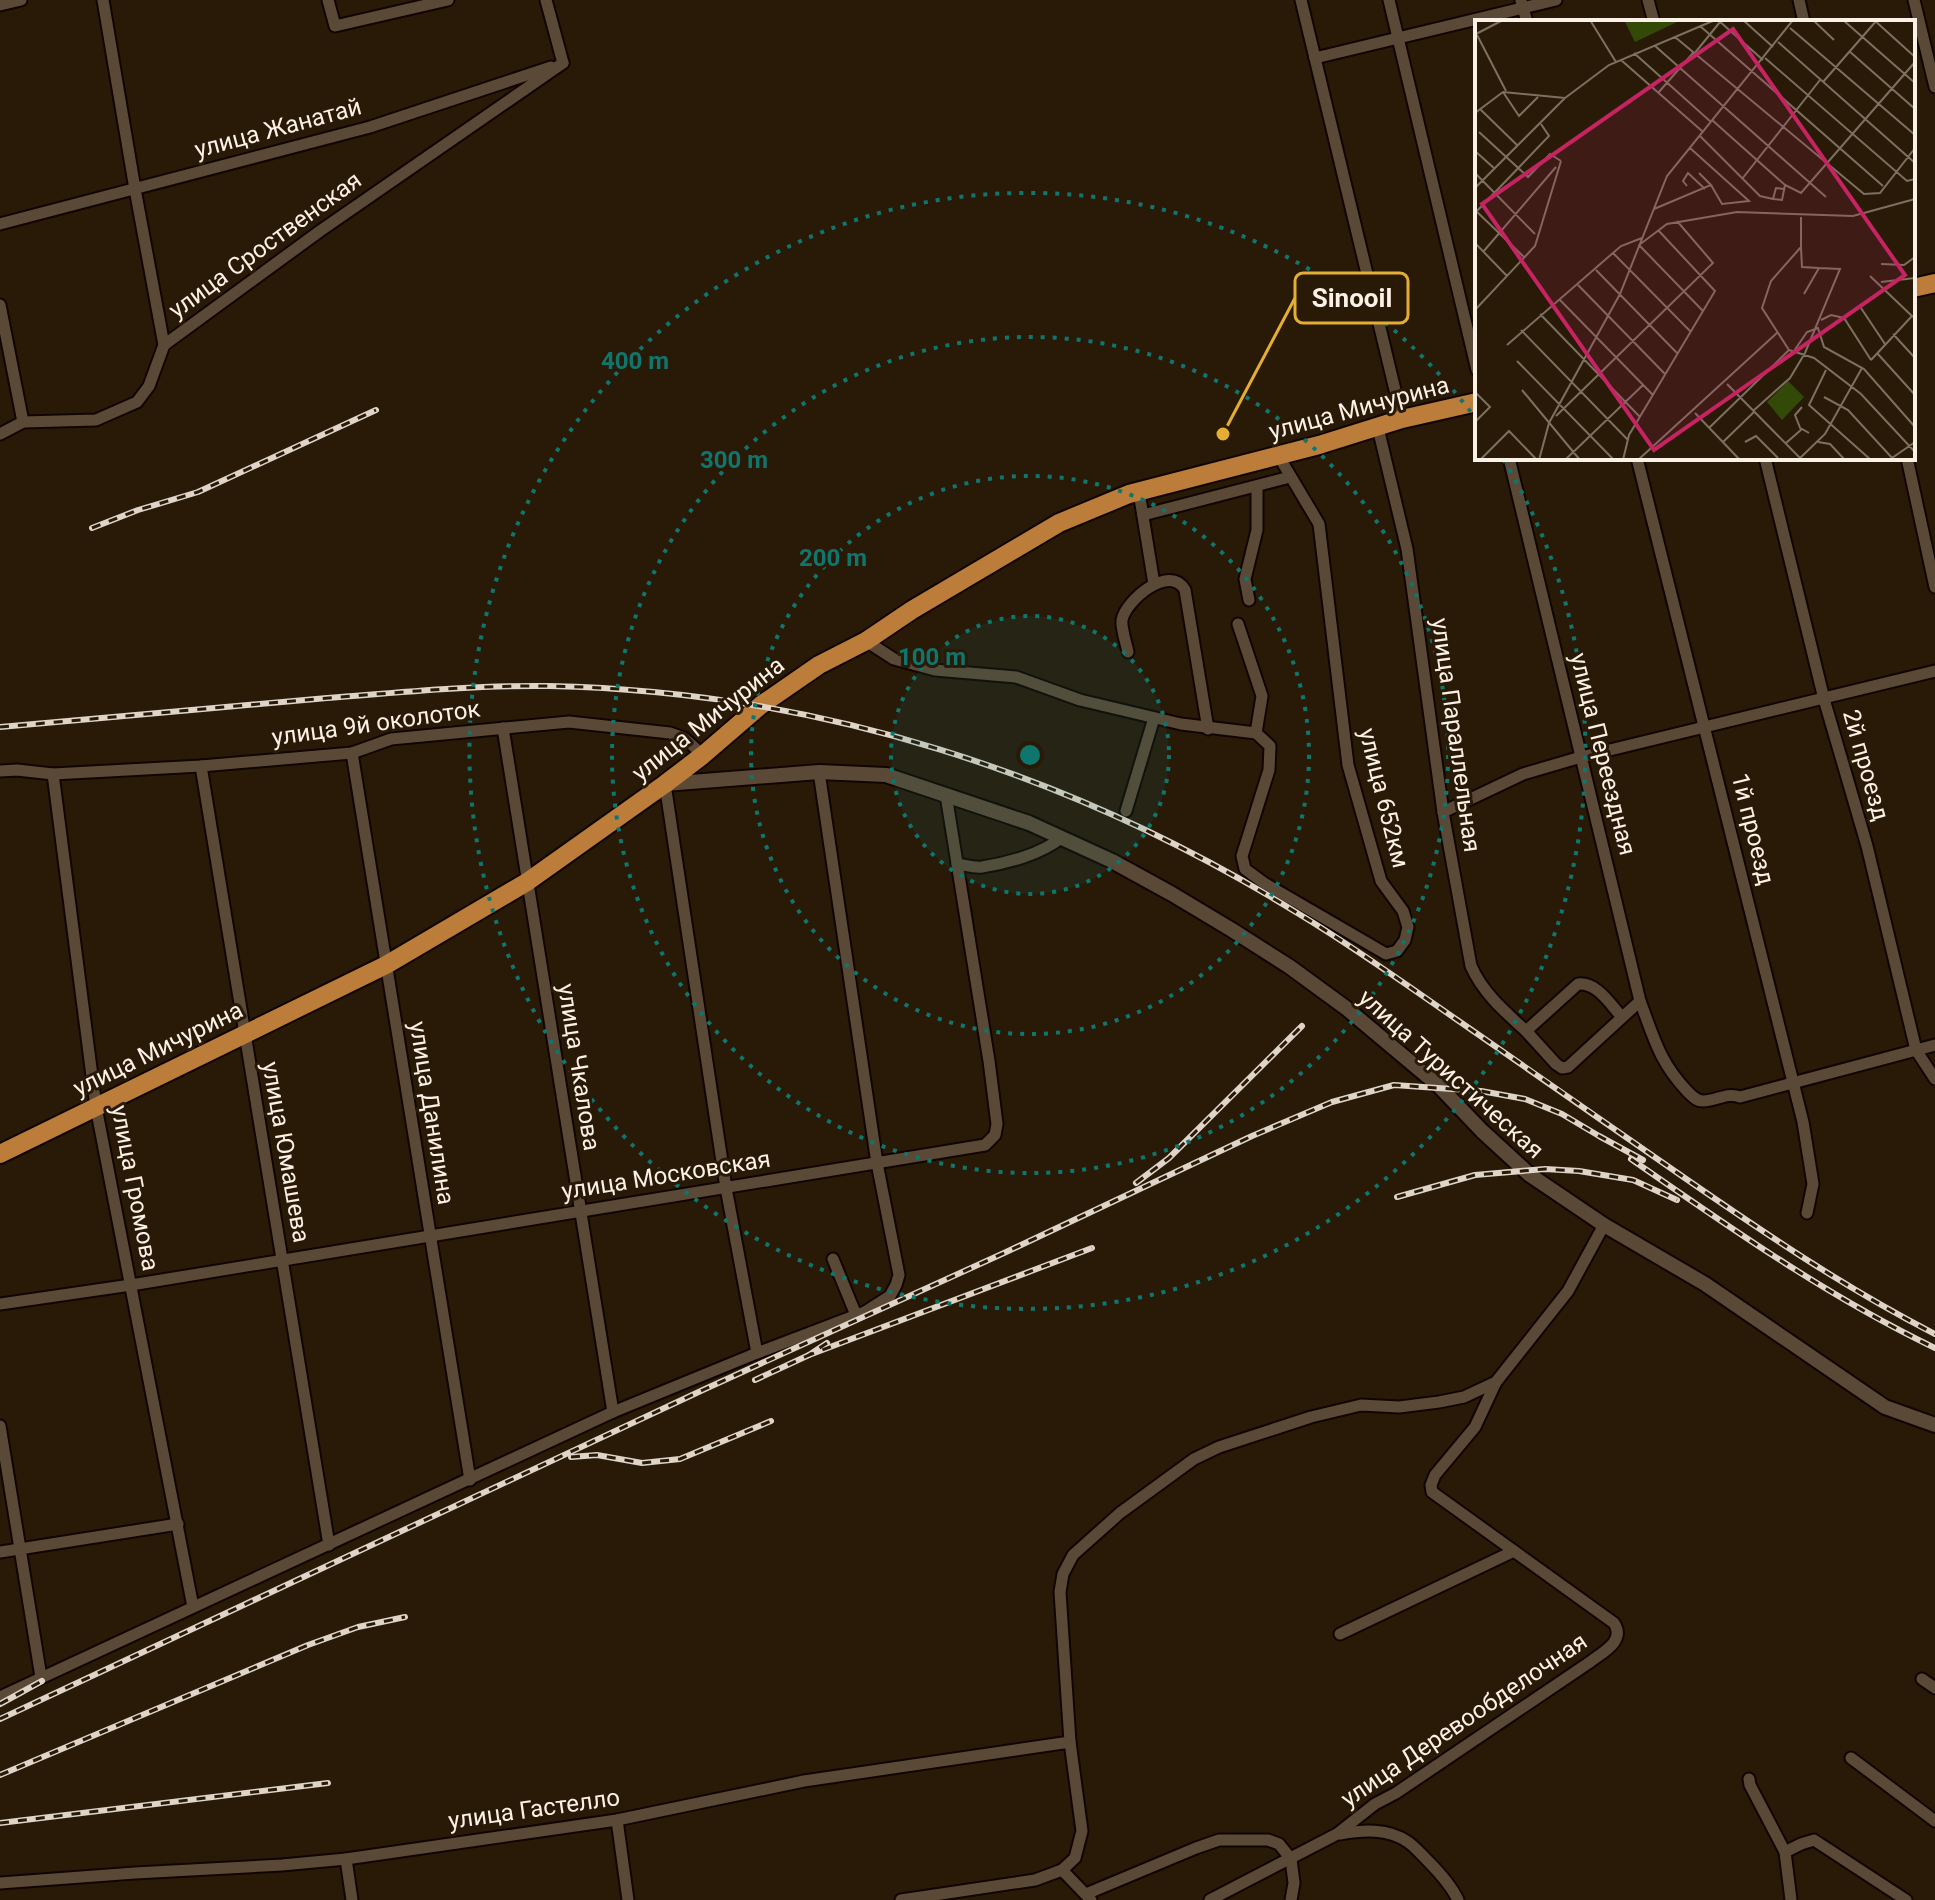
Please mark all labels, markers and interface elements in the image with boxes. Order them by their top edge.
inset map [1475,20,1915,460]
street label: улица Жанатай [191,92,365,164]
street label: улица Сроственская [163,166,367,324]
callout: Sinooil [1295,273,1408,323]
text: Sinooil [1312,283,1392,313]
text: 400 m [601,347,669,375]
street label: улица Мичурина [1266,370,1452,446]
text: 300 m [700,446,768,474]
text: 200 m [799,544,867,572]
street label: улица Параллельная [1426,616,1486,854]
text: 100 m [898,643,966,671]
street label: улица Переездная [1564,650,1642,858]
street label: улица Мичурина [626,651,790,787]
street label: улица 9й околоток [270,695,482,751]
street label: 2й проезд [1837,706,1895,824]
street label: улица 652км [1353,725,1415,871]
centre of rings [1016,741,1044,769]
street label: 1й проезд [1726,770,1780,888]
street label: улица Чкалова [552,982,606,1152]
street label: улица Туристическая [1353,984,1549,1164]
street label: улица Мичурина [69,996,247,1102]
street label: улица Данилина [404,1019,460,1207]
street label: улица Юмашева [256,1059,316,1245]
street label: улица Громова [105,1103,165,1273]
street label: улица Московская [560,1145,772,1205]
street label: улица Деревообделочная [1336,1627,1592,1813]
street label: улица Гастелло [446,1783,622,1835]

